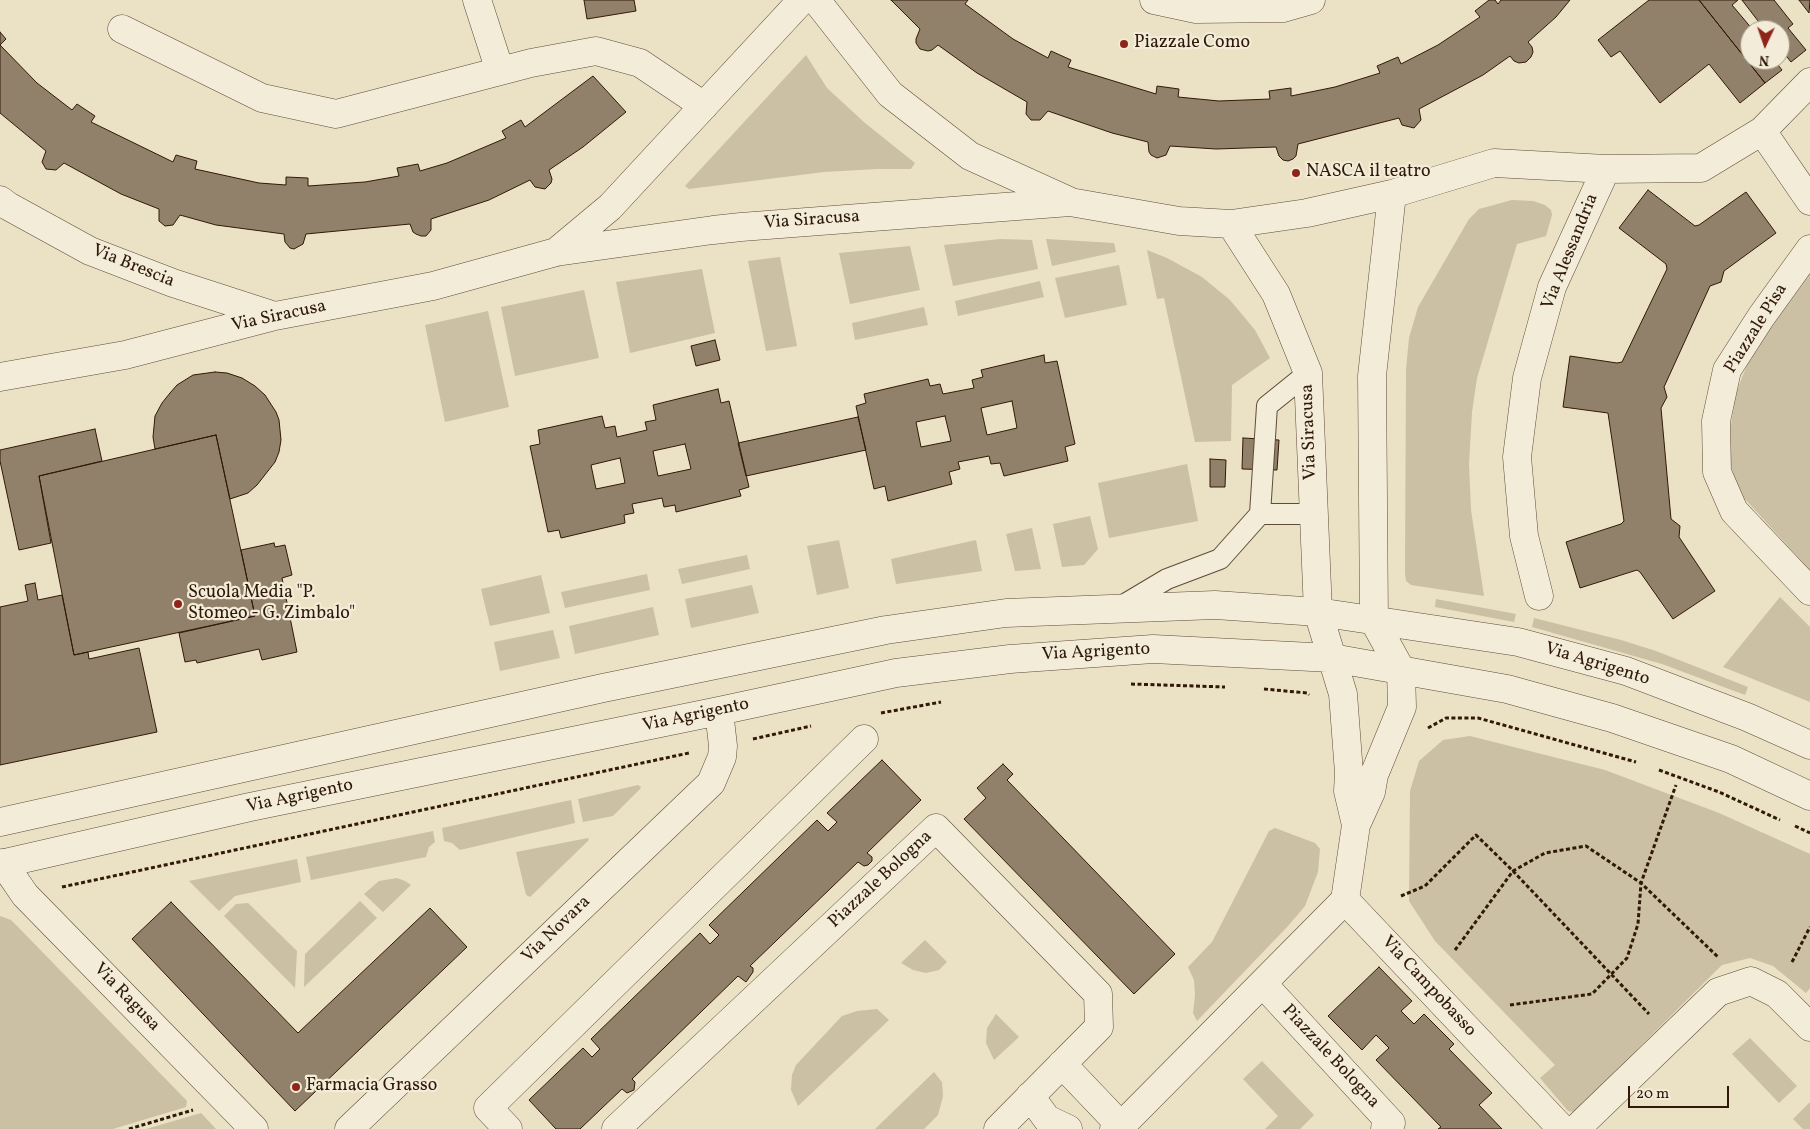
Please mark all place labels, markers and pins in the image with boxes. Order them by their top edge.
place label: Piazzale Como [1134,33,1250,55]
marker: Piazzale Como [1118,38,1130,50]
place label: NASCA il teatro [1306,162,1430,184]
marker: NASCA il teatro [1290,167,1302,179]
place label: Scuola Media "P. Stomeo - G. Zimbalo" [188,583,355,626]
marker: Scuola Media "P. Stomeo - G. Zimbalo" [172,598,184,610]
place label: Farmacia Grasso [306,1076,437,1098]
marker: Farmacia Grasso [290,1081,302,1093]

